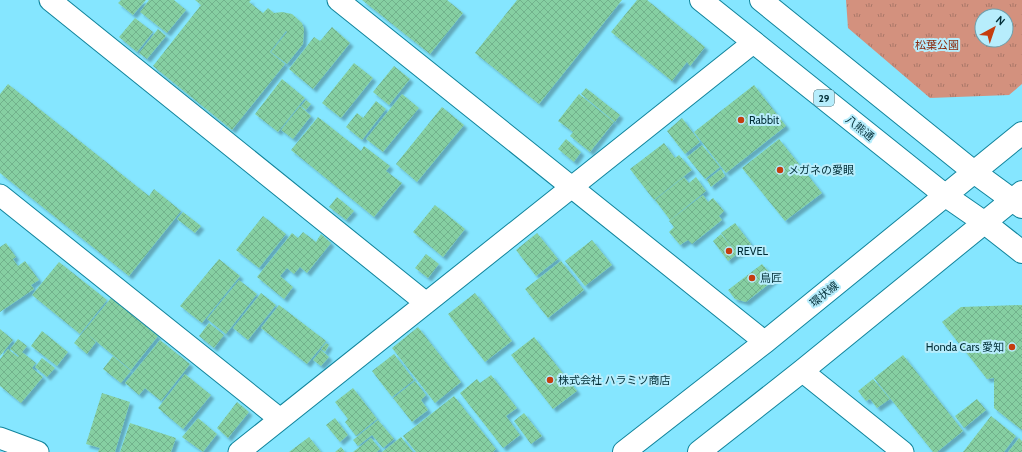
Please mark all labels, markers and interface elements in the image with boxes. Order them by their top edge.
north arrow [974,8,1014,48]
text: N [993,12,1008,28]
park label: 松葉公園 [915,38,959,52]
road number: 29 [814,90,834,106]
street label: 八熊通 [843,112,877,144]
place label: Rabbit [749,113,779,127]
marker: Rabbit [736,115,746,125]
place label: メガネの愛眼 [788,163,854,177]
marker: メガネの愛眼 [775,165,785,175]
place label: REVEL [737,244,769,258]
marker: REVEL [724,246,734,256]
place label: 鳥匠 [760,271,782,285]
marker: 鳥匠 [747,273,757,283]
street label: 環状線 [807,278,841,310]
place label: Honda Cars 愛知 [926,340,1004,354]
marker: Honda Cars 愛知 [1007,342,1017,352]
place label: 株式会社 ハラミツ商店 [558,373,670,387]
marker: 株式会社 ハラミツ商店 [545,375,555,385]

